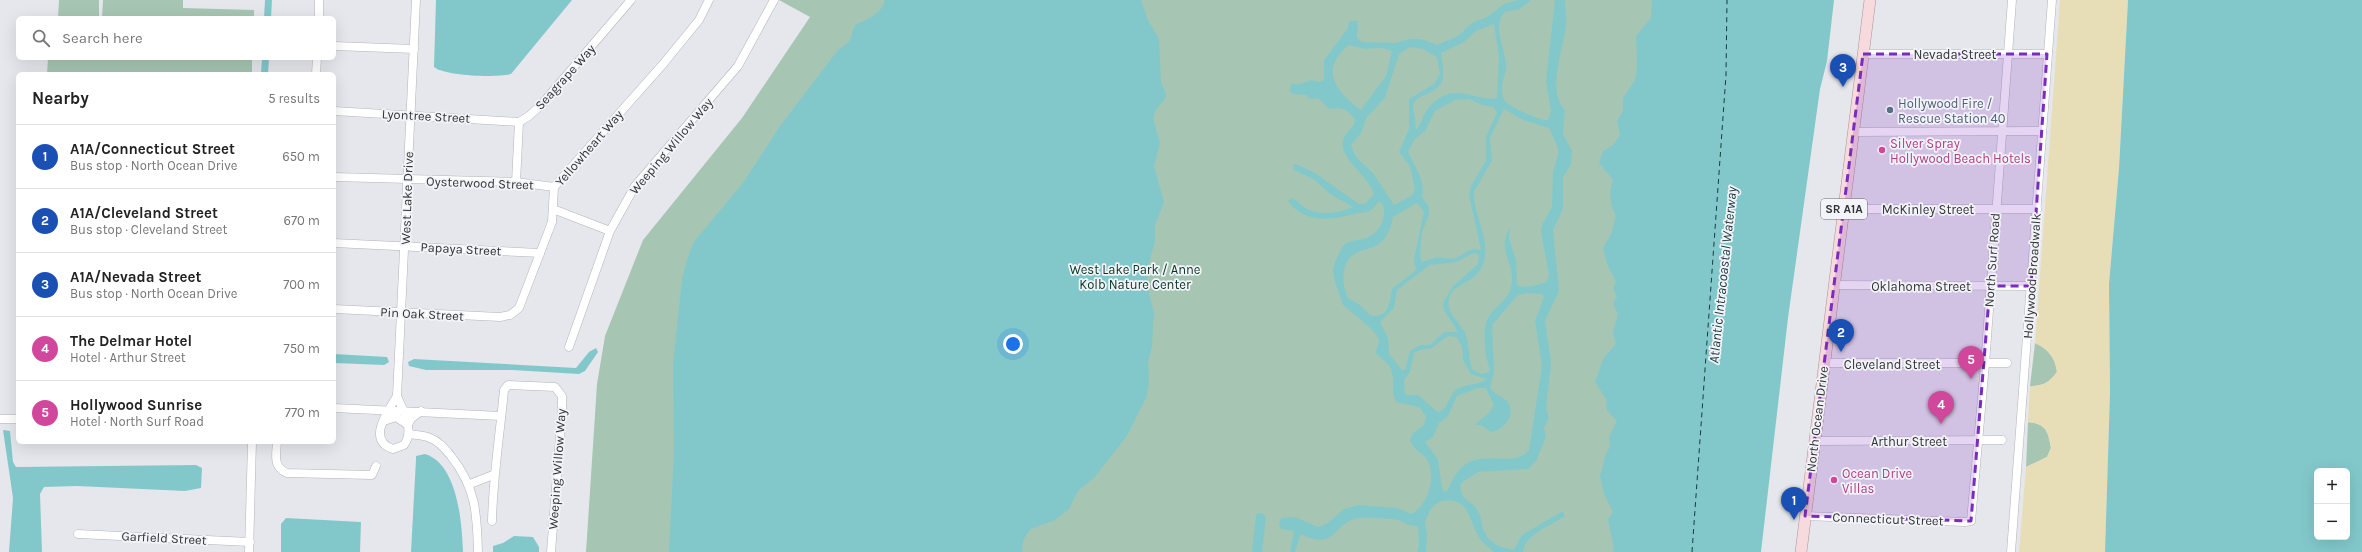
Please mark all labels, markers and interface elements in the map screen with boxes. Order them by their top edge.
search box [16,16,336,60]
icon: search [30,27,52,49]
text: Search here [62,29,143,47]
street label: Seagrape Way [532,41,598,113]
street label: Nevada Street [1914,47,1997,62]
pin: 3 [1830,54,1856,87]
text: Nearby [32,88,89,108]
text: 5 results [268,91,320,106]
street label: Weeping Willow Way [626,95,716,197]
place label: Hollywood Fire / Rescue Station 40 [1898,96,2006,126]
marker: Hollywood Fire / Rescue Station 40 [1885,105,1895,115]
street label: Lyontree Street [381,106,471,126]
street label: Yellowheart Way [552,107,626,189]
place label: Silver Spray Hollywood Beach Hotels [1890,136,2031,166]
text: A1A/Connecticut Street [70,140,235,158]
marker: Silver Spray Hollywood Beach Hotels [1877,145,1887,155]
text: 1 [43,149,47,164]
text: 650 m [282,149,320,164]
street label: West Lake Drive [398,151,416,245]
text: Bus stop · North Ocean Drive [70,158,238,173]
street label: Oysterwood Street [426,174,534,192]
water label: Atlantic Intracoastal Waterway [1705,185,1741,364]
road number: SR A1A [1821,199,1867,219]
street label: McKinley Street [1882,202,1974,217]
text: A1A/Cleveland Street [70,204,218,222]
street label: North Surf Road [1981,212,2003,308]
text: 2 [41,213,49,228]
text: 670 m [283,213,320,228]
street label: Hollywood Broadwalk [2020,213,2044,339]
text: Bus stop · Cleveland Street [70,222,227,237]
street label: Papaya Street [420,239,502,259]
park label: West Lake Park / Anne Kolb Nature Center [1069,262,1201,292]
text: A1A/Nevada Street [70,268,201,286]
text: 3 [41,277,49,292]
text: 700 m [283,277,320,292]
street label: Oklahoma Street [1871,279,1971,294]
text: Bus stop · North Ocean Drive [70,286,238,301]
street label: Pin Oak Street [380,304,464,324]
pin: 2 [1828,319,1854,352]
text: The Delmar Hotel [70,332,192,350]
your location [1003,334,1023,354]
text: 4 [41,341,49,356]
text: 750 m [284,341,320,356]
pin: 5 [1958,346,1984,379]
text: Hotel · Arthur Street [70,350,186,365]
street label: Cleveland Street [1844,357,1940,372]
street label: North Ocean Drive [1803,365,1831,473]
pin: 4 [1928,391,1954,424]
text: Hollywood Sunrise [70,396,202,414]
text: 5 [41,405,49,420]
text: 770 m [285,405,320,420]
street label: Weeping Willow Way [545,408,569,530]
text: Hotel · North Surf Road [70,414,204,429]
street label: Arthur Street [1871,434,1947,449]
place label: Ocean Drive Villas [1842,466,1913,496]
map controls [2314,468,2350,540]
button: + [2314,468,2350,504]
marker: Ocean Drive Villas [1829,475,1839,485]
pin: 1 [1781,487,1807,520]
button: − [2314,504,2350,540]
street label: Connecticut Street [1832,510,1944,528]
street label: Garfield Street [121,528,207,548]

